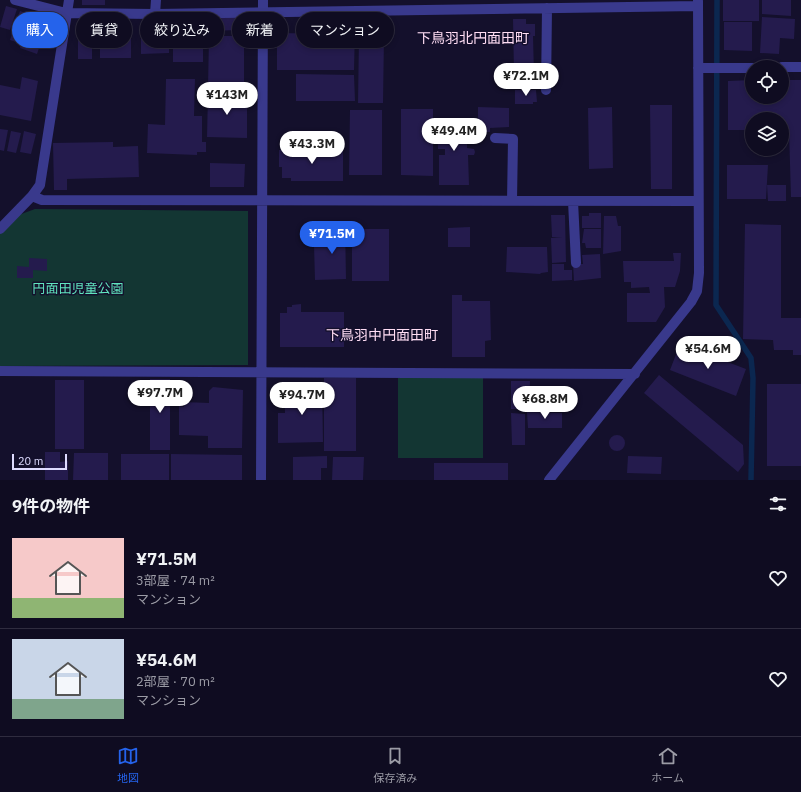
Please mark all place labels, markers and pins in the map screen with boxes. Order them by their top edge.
pin: ¥72.1M [493,63,559,97]
pin: ¥143M [199,82,255,116]
pin: ¥49.4M [421,118,487,152]
pin: ¥43.3M [279,131,345,165]
pin: ¥71.5M [299,221,365,255]
pin: ¥54.6M [675,336,741,370]
pin: ¥97.7M [127,380,193,414]
pin: ¥94.7M [269,382,335,416]
pin: ¥68.8M [512,386,578,420]

